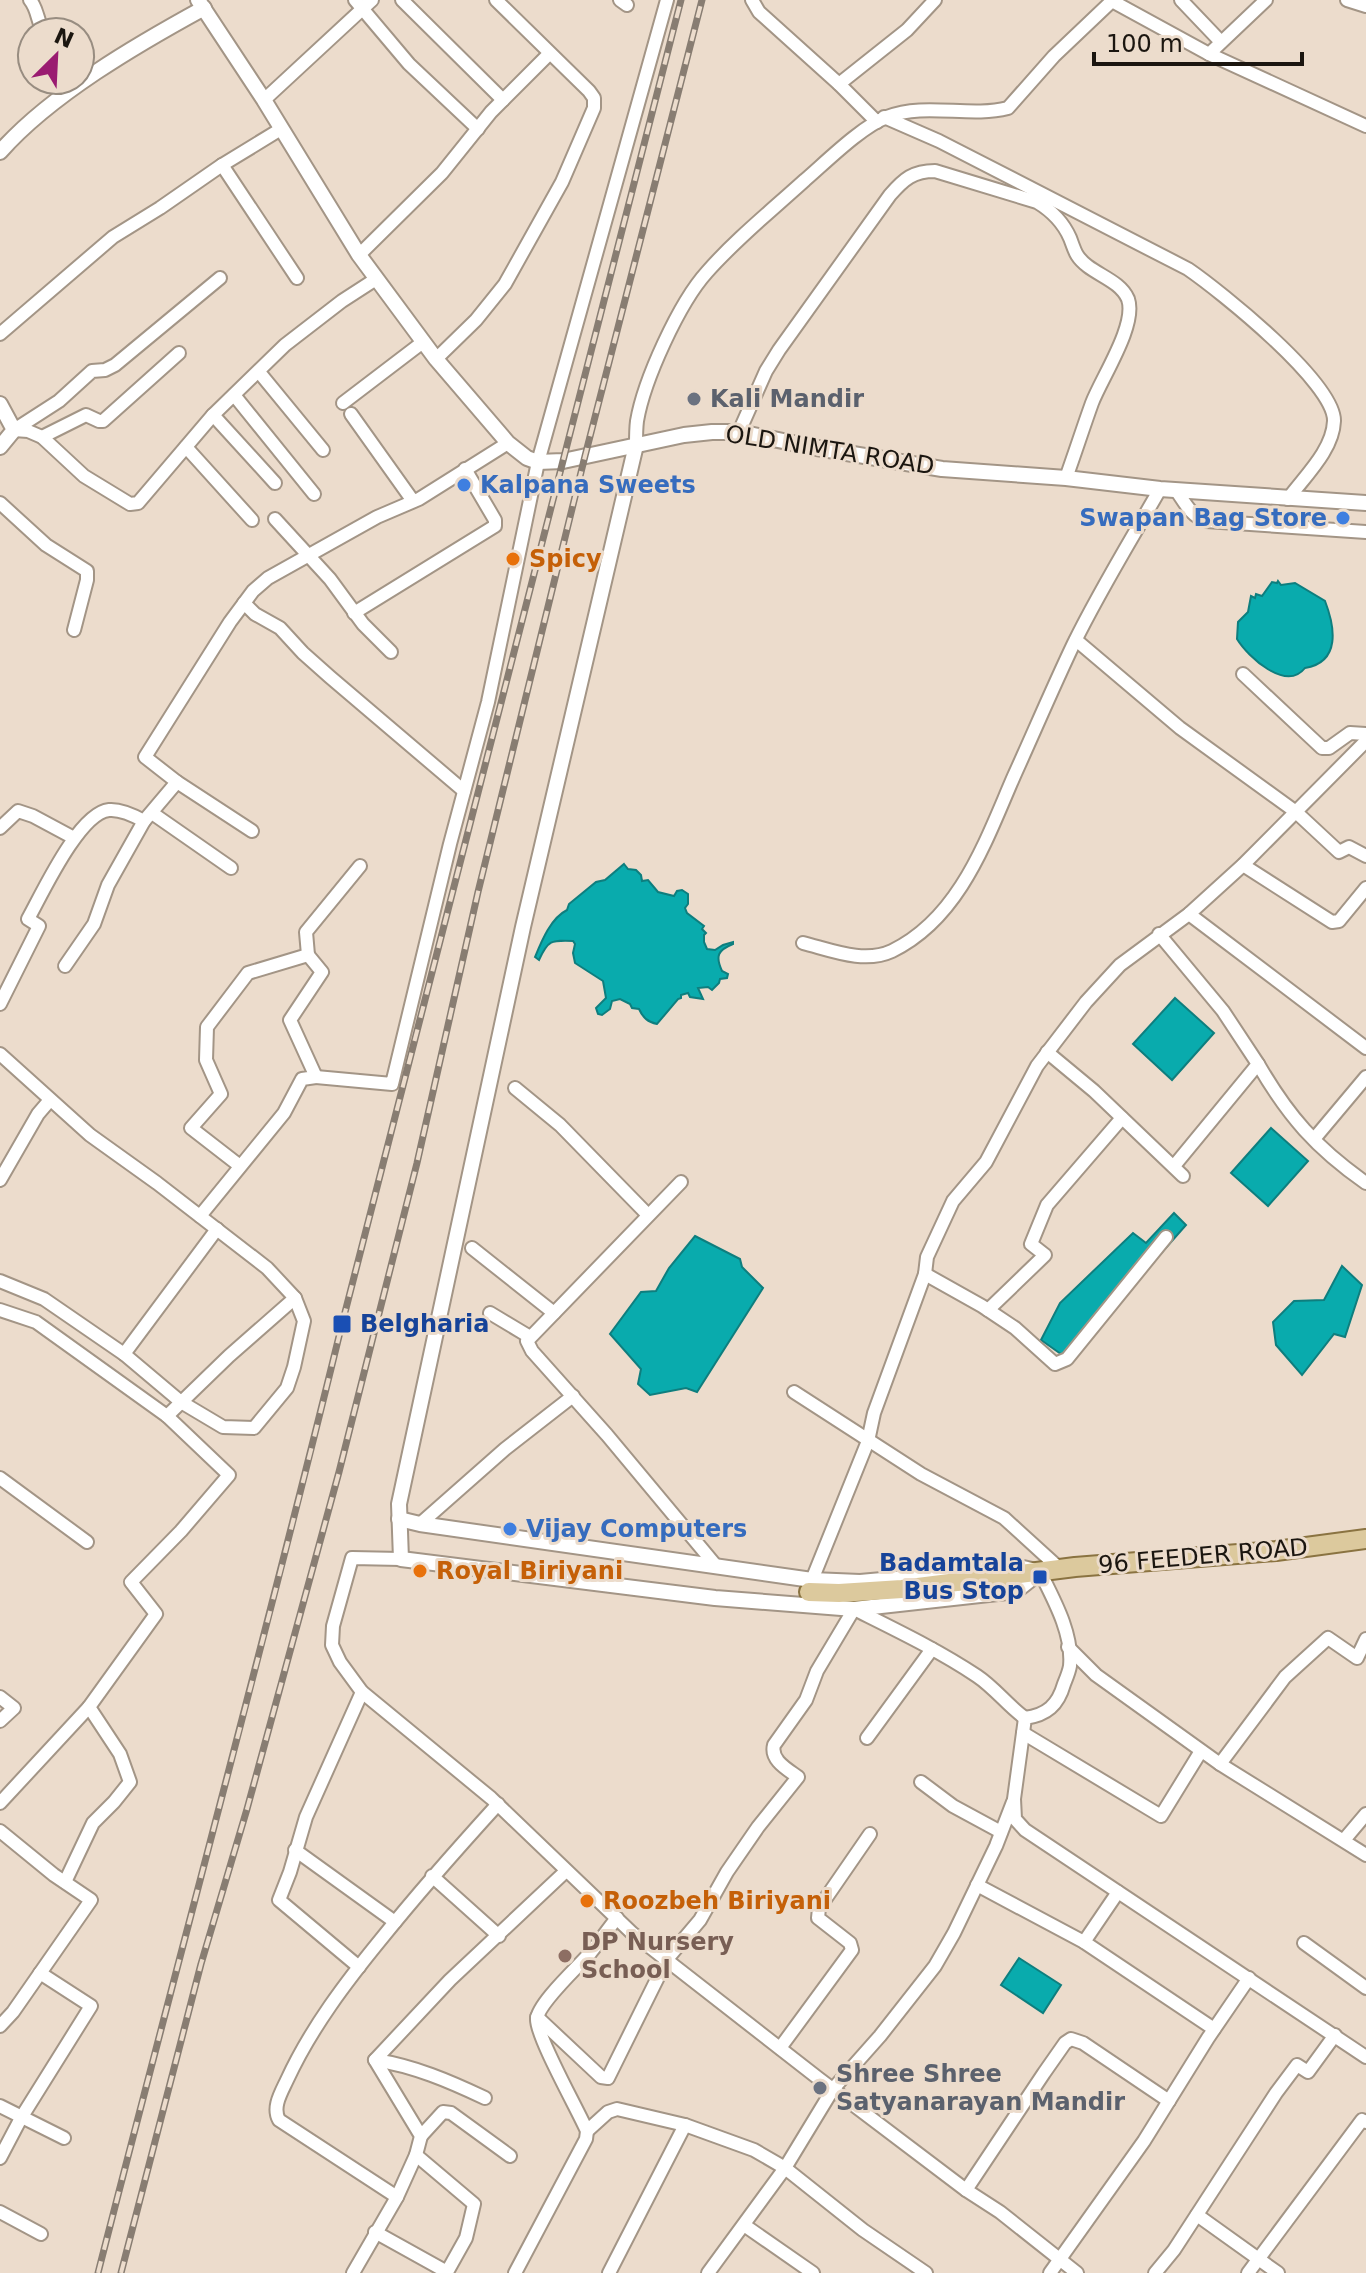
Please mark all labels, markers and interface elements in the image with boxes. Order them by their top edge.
north arrow [16,16,96,96]
scale bar [1094,16,1302,66]
text: N [50,23,77,53]
text: 100 m [1106,30,1183,58]
place label: Kali Mandir [710,385,864,413]
marker: Kali Mandir [685,390,703,408]
street label: OLD NIMTA ROAD [724,420,936,480]
place label: Kalpana Sweets [480,471,696,499]
marker: Kalpana Sweets [455,476,473,494]
place label: Swapan Bag Store [1079,504,1327,532]
marker: Swapan Bag Store [1334,509,1352,527]
place label: Spicy [529,545,602,573]
marker: Spicy [504,550,522,568]
place label: Belgharia [360,1310,490,1338]
marker: Belgharia [331,1313,353,1335]
place label: Vijay Computers [526,1515,747,1543]
marker: Vijay Computers [501,1520,519,1538]
street label: 96 FEEDER ROAD [1097,1533,1309,1579]
place label: Badamtala Bus Stop [879,1549,1024,1605]
place label: Royal Biriyani [436,1557,623,1585]
marker: Royal Biriyani [411,1562,429,1580]
marker: Badamtala Bus Stop [1031,1568,1049,1586]
place label: Roozbeh Biriyani [603,1887,831,1915]
marker: Roozbeh Biriyani [578,1892,596,1910]
place label: DP Nursery School [581,1928,734,1984]
marker: DP Nursery School [556,1947,574,1965]
place label: Shree Shree Satyanarayan Mandir [836,2060,1125,2116]
marker: Shree Shree Satyanarayan Mandir [811,2079,829,2097]

